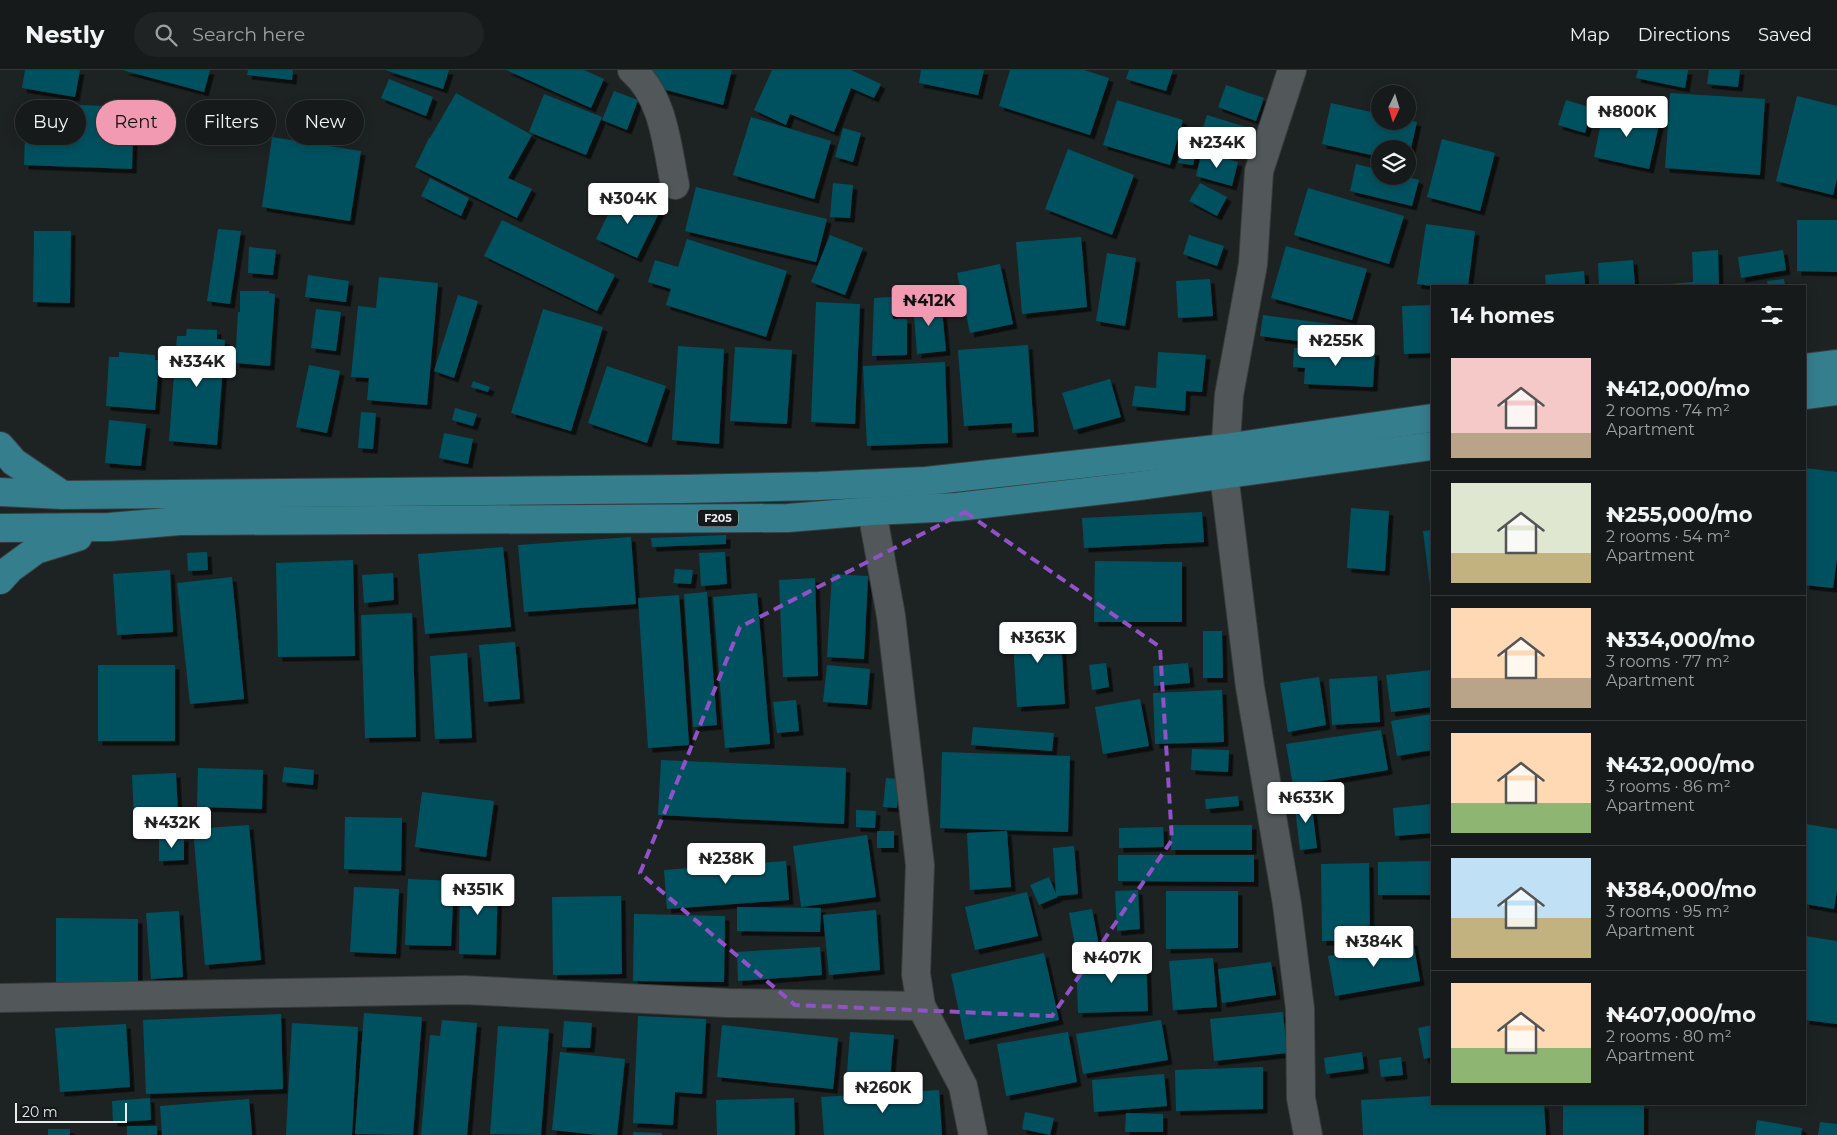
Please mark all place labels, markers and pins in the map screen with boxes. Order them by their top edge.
pin: ₦800K [1592,96,1662,138]
pin: ₦234K [1182,126,1252,169]
pin: ₦304K [593,182,663,225]
pin: ₦412K [894,284,964,327]
pin: ₦255K [1301,324,1371,367]
pin: ₦334K [162,346,232,388]
pin: ₦363K [1003,622,1073,664]
pin: ₦633K [1271,782,1341,824]
pin: ₦432K [137,806,207,849]
pin: ₦238K [691,842,761,885]
pin: ₦351K [443,874,513,916]
pin: ₦384K [1339,926,1409,968]
pin: ₦407K [1077,942,1147,984]
pin: ₦260K [848,1072,918,1114]

